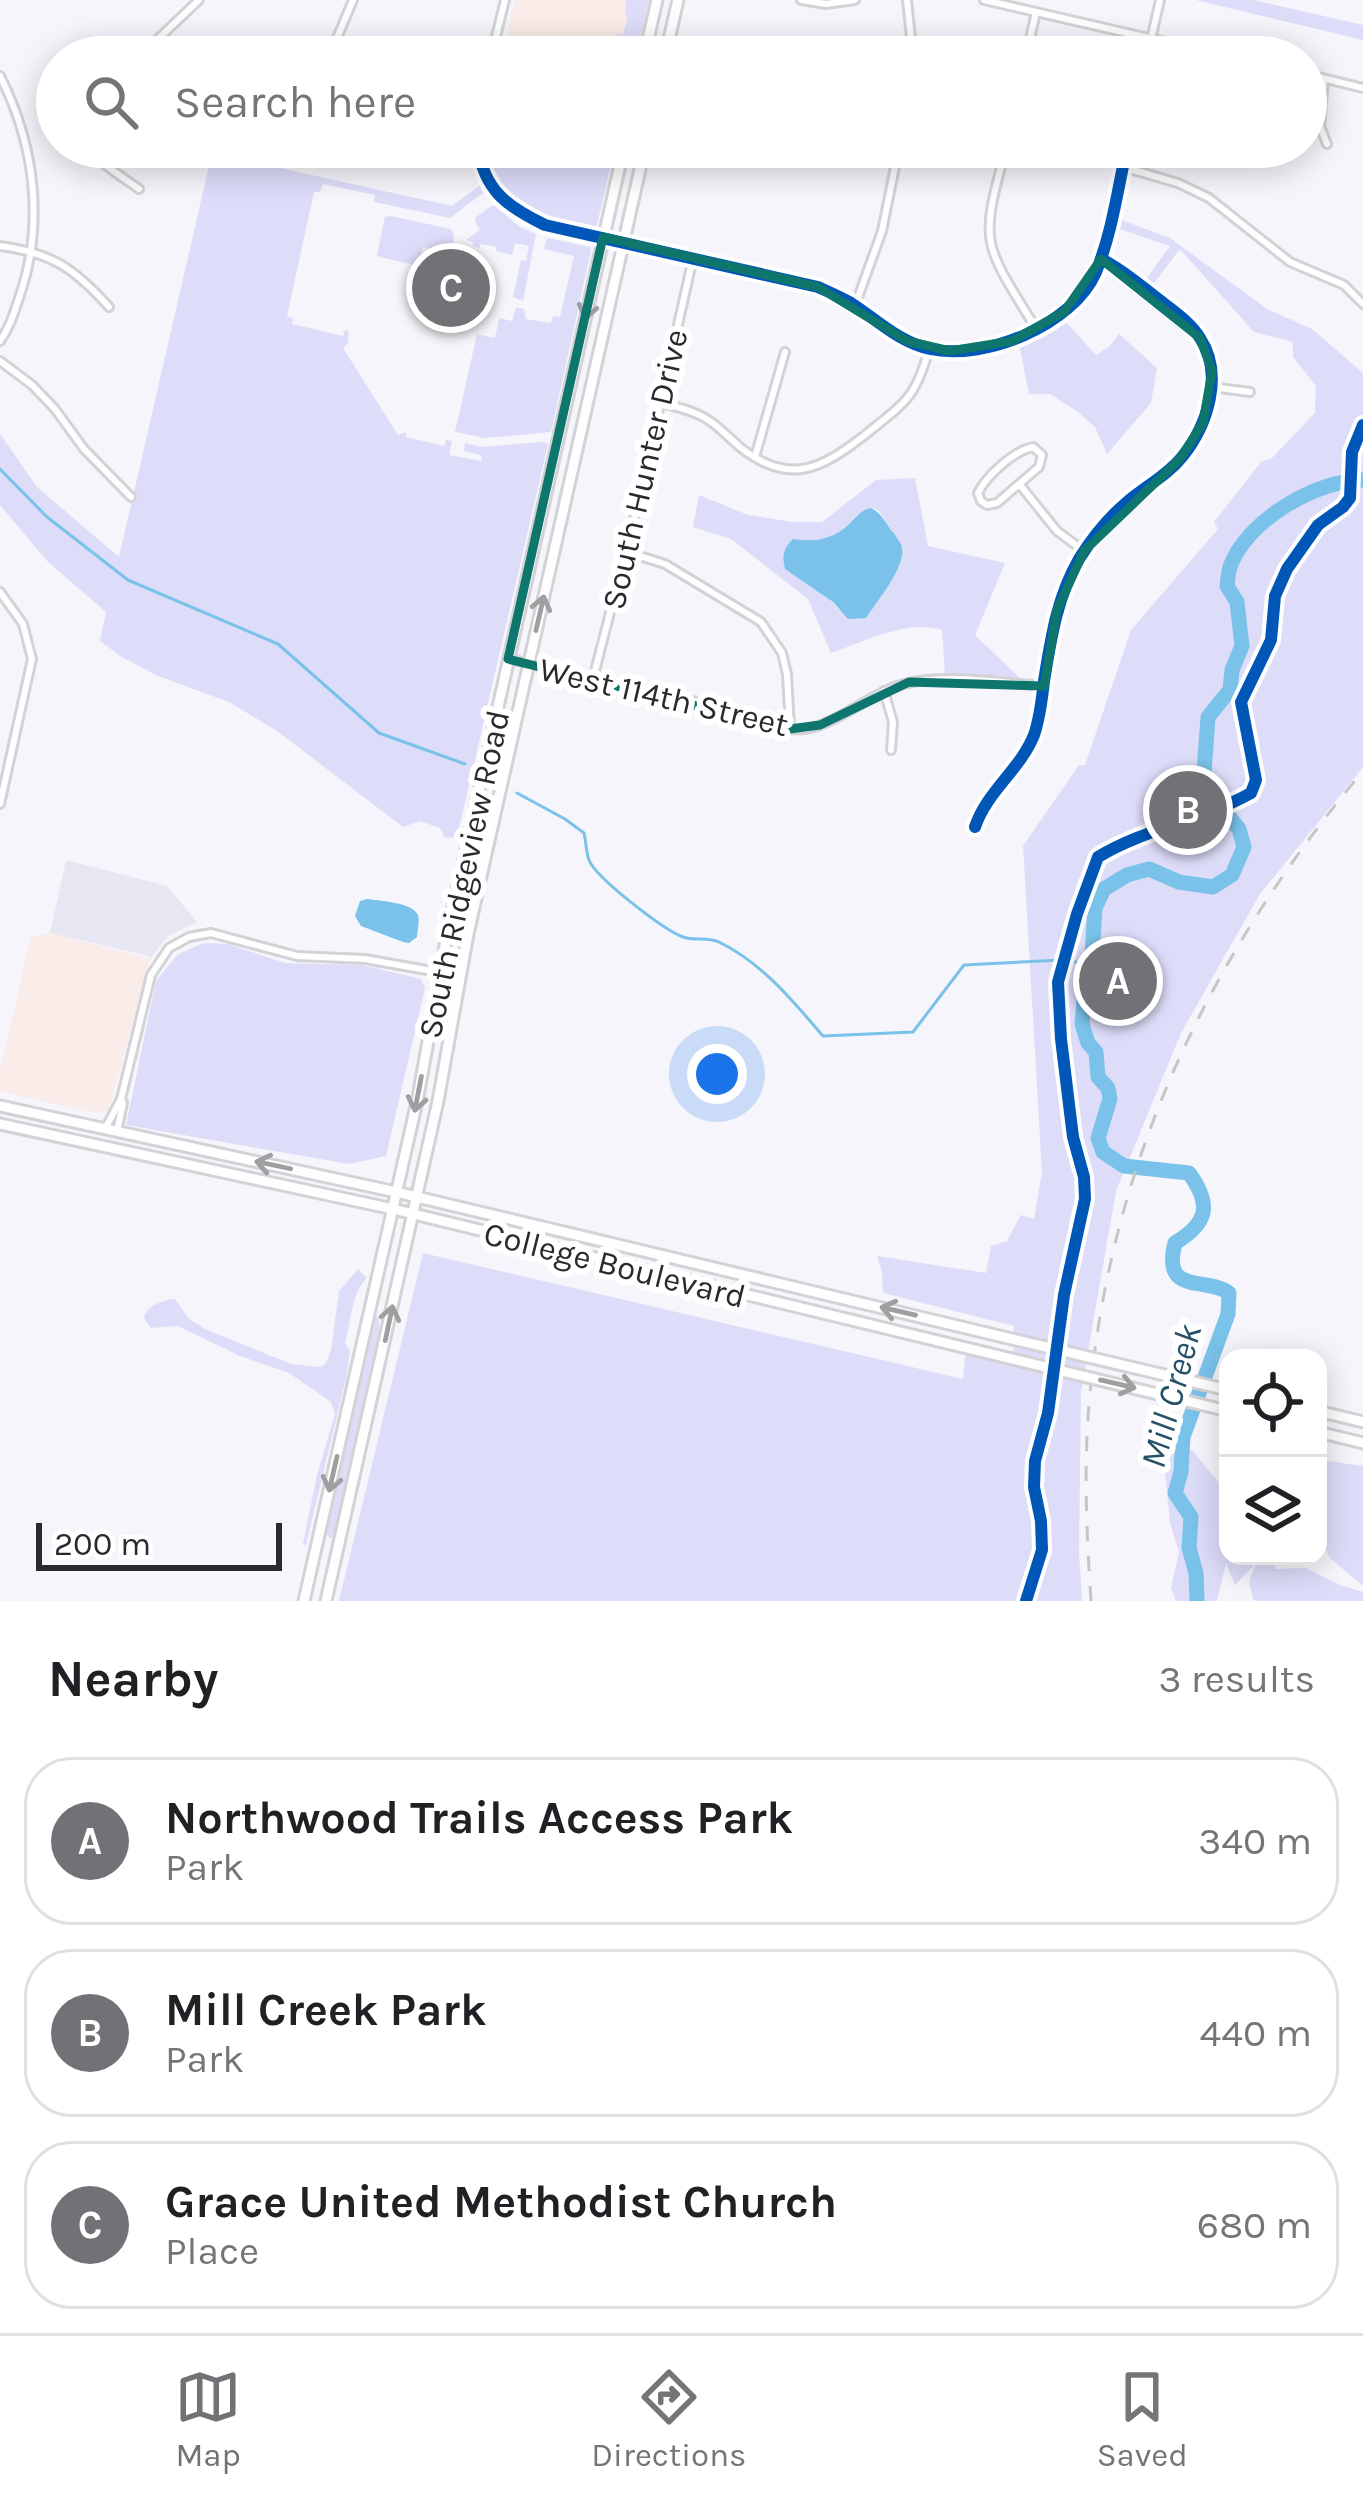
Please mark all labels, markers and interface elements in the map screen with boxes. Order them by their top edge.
search box [36,36,1327,168]
icon: search [78,69,144,135]
text: Search here [174,76,416,128]
pin: C [412,243,490,333]
one-way arrow [576,283,599,321]
street label: South Hunter Drive [594,325,696,613]
one-way arrow [530,594,552,632]
street label: West 114th Street [536,650,792,744]
street label: South Ridgeview Road [411,707,517,1042]
pin: B [1149,765,1227,855]
pin: A [1079,936,1157,1026]
your location [687,1044,747,1104]
one-way arrow [406,1073,428,1112]
one-way arrow [254,1152,292,1175]
street label: College Boulevard [480,1214,749,1316]
one-way arrow [879,1299,917,1322]
one-way arrow [378,1304,401,1342]
water label: Mill Creek [1132,1319,1210,1473]
map controls [1219,1349,1327,1565]
button: locate [1219,1349,1327,1457]
one-way arrow [1098,1374,1136,1396]
one-way arrow [321,1455,344,1493]
button: layers [1219,1457,1327,1565]
scale bar [36,1517,282,1570]
text: 200 m [54,1525,151,1563]
text: Nearby [48,1649,218,1709]
text: 3 results [1158,1656,1315,1702]
text: Northwood Trails Access Park [165,1792,793,1844]
text: A [78,1818,102,1864]
text: 340 m [1198,1818,1312,1864]
text: Park [165,1844,244,1890]
text: Mill Creek Park [165,1984,487,2036]
text: B [77,2010,103,2056]
text: 440 m [1200,2010,1312,2056]
text: Park [165,2036,244,2082]
text: Grace United Methodist Church [165,2176,837,2228]
text: C [78,2202,102,2248]
text: 680 m [1197,2202,1312,2248]
text: Place [165,2228,259,2274]
tab: Map [175,2364,241,2474]
tab: Directions [591,2364,746,2474]
tab: Saved [1097,2364,1188,2474]

